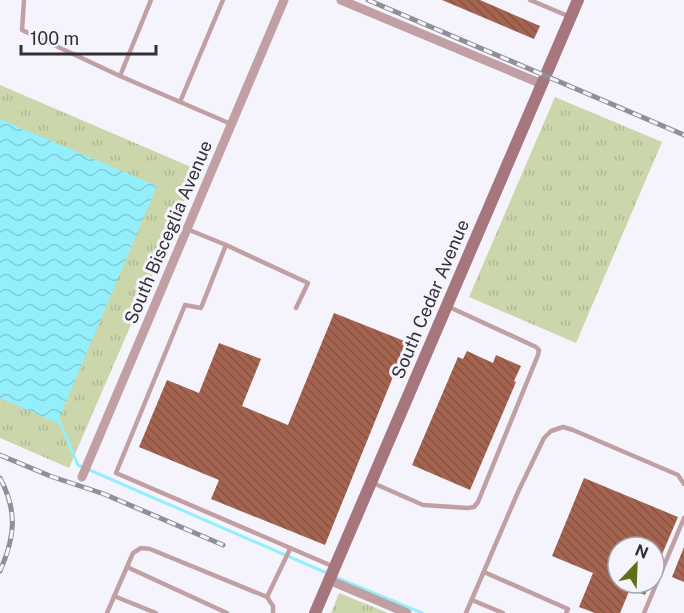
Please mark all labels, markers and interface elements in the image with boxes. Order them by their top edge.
scale bar [21,18,156,56]
text: 100 m [30,28,79,49]
street label: South Bisceglia Avenue [120,137,216,327]
street label: South Cedar Avenue [387,216,473,382]
north arrow [606,535,666,595]
text: N [632,540,651,563]

